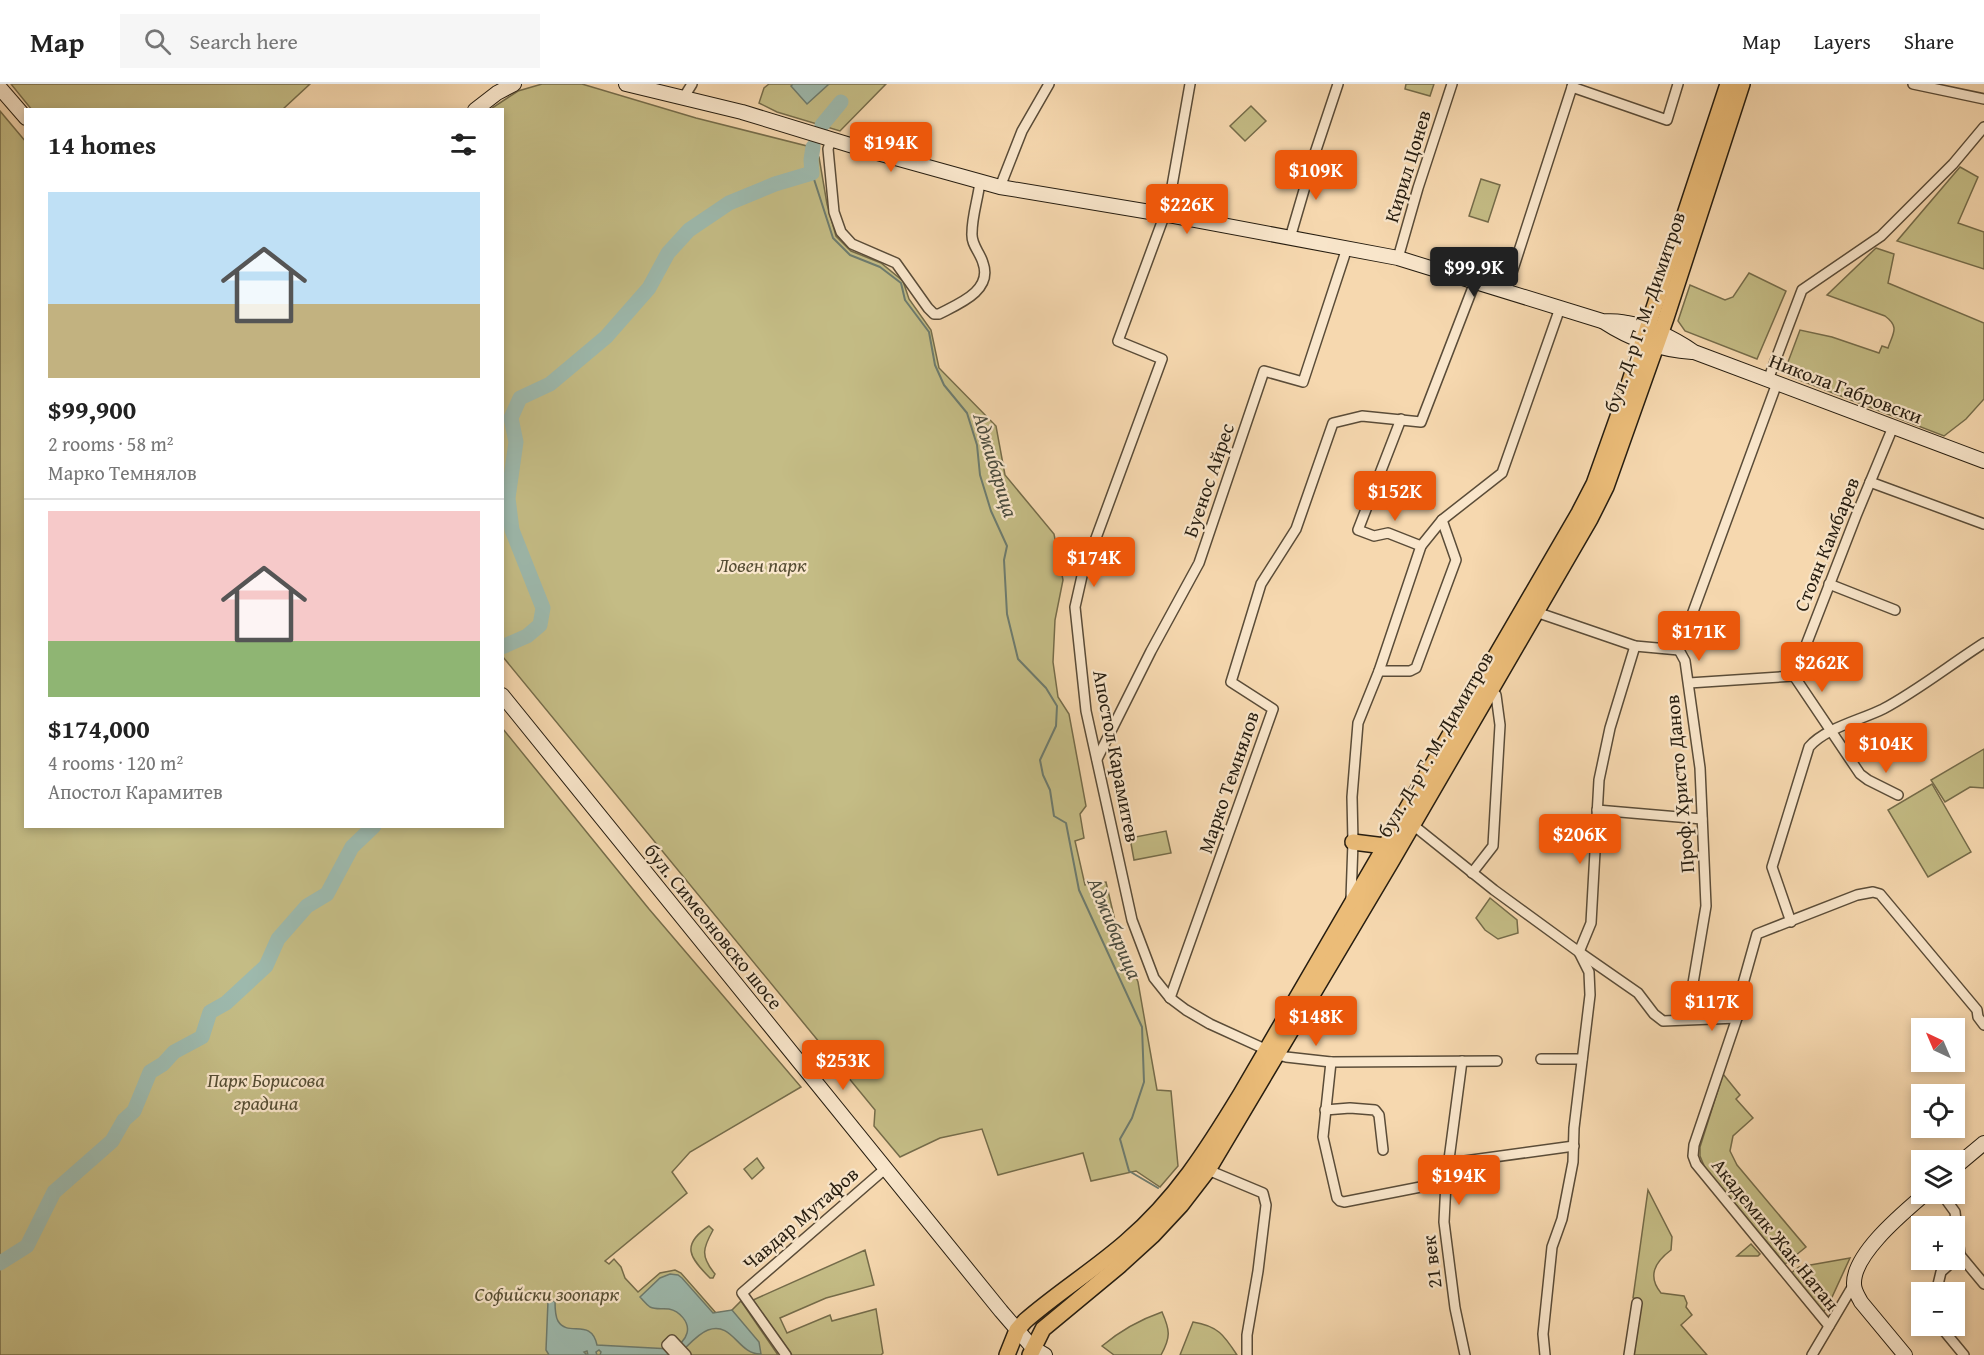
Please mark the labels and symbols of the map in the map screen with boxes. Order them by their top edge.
street label: Кирил Цонев [1376,106,1438,226]
pin: $194K [849,122,933,173]
pin: $109K [1274,150,1358,201]
pin: $226K [1145,184,1229,235]
street label: бул. Д-р Г. М. Димитров [1596,208,1692,416]
pin: $99.9K [1425,247,1523,298]
street label: Никола Габровски [1765,345,1927,431]
water label: Аджибарица [965,408,1027,521]
street label: Буенос Айрес [1175,419,1241,541]
pin: $152K [1353,471,1437,522]
street label: Стоян Камбарев [1786,472,1866,616]
pin: $174K [1052,537,1136,588]
park label: Ловен парк [717,550,807,579]
pin: $171K [1657,611,1741,662]
pin: $262K [1780,642,1864,693]
street label: бул. Д-р Г. М. Димитров [1370,645,1500,843]
street label: Апостол Карамитев [1086,667,1148,845]
street label: Проф. Христо Данов [1657,694,1701,874]
street label: Марко Темнялов [1190,707,1266,857]
pin: $104K [1844,723,1928,774]
pin: $206K [1538,814,1622,865]
street label: бул. Симеоновско шосе [638,837,790,1015]
water label: Аджибарица [1079,871,1150,984]
pin: $117K [1670,981,1754,1032]
pin: $148K [1274,996,1358,1047]
north arrow [1911,1018,1965,1072]
pin: $253K [801,1040,885,1091]
park label: Парк Борисова градина [207,1065,325,1117]
street label: Академик Жак Натан [1705,1151,1847,1317]
pin: $194K [1417,1155,1501,1206]
street label: Чавдар Мутафов [736,1159,864,1277]
street label: 21 век [1413,1233,1449,1290]
park label: Софийски зоопарк [475,1279,620,1308]

